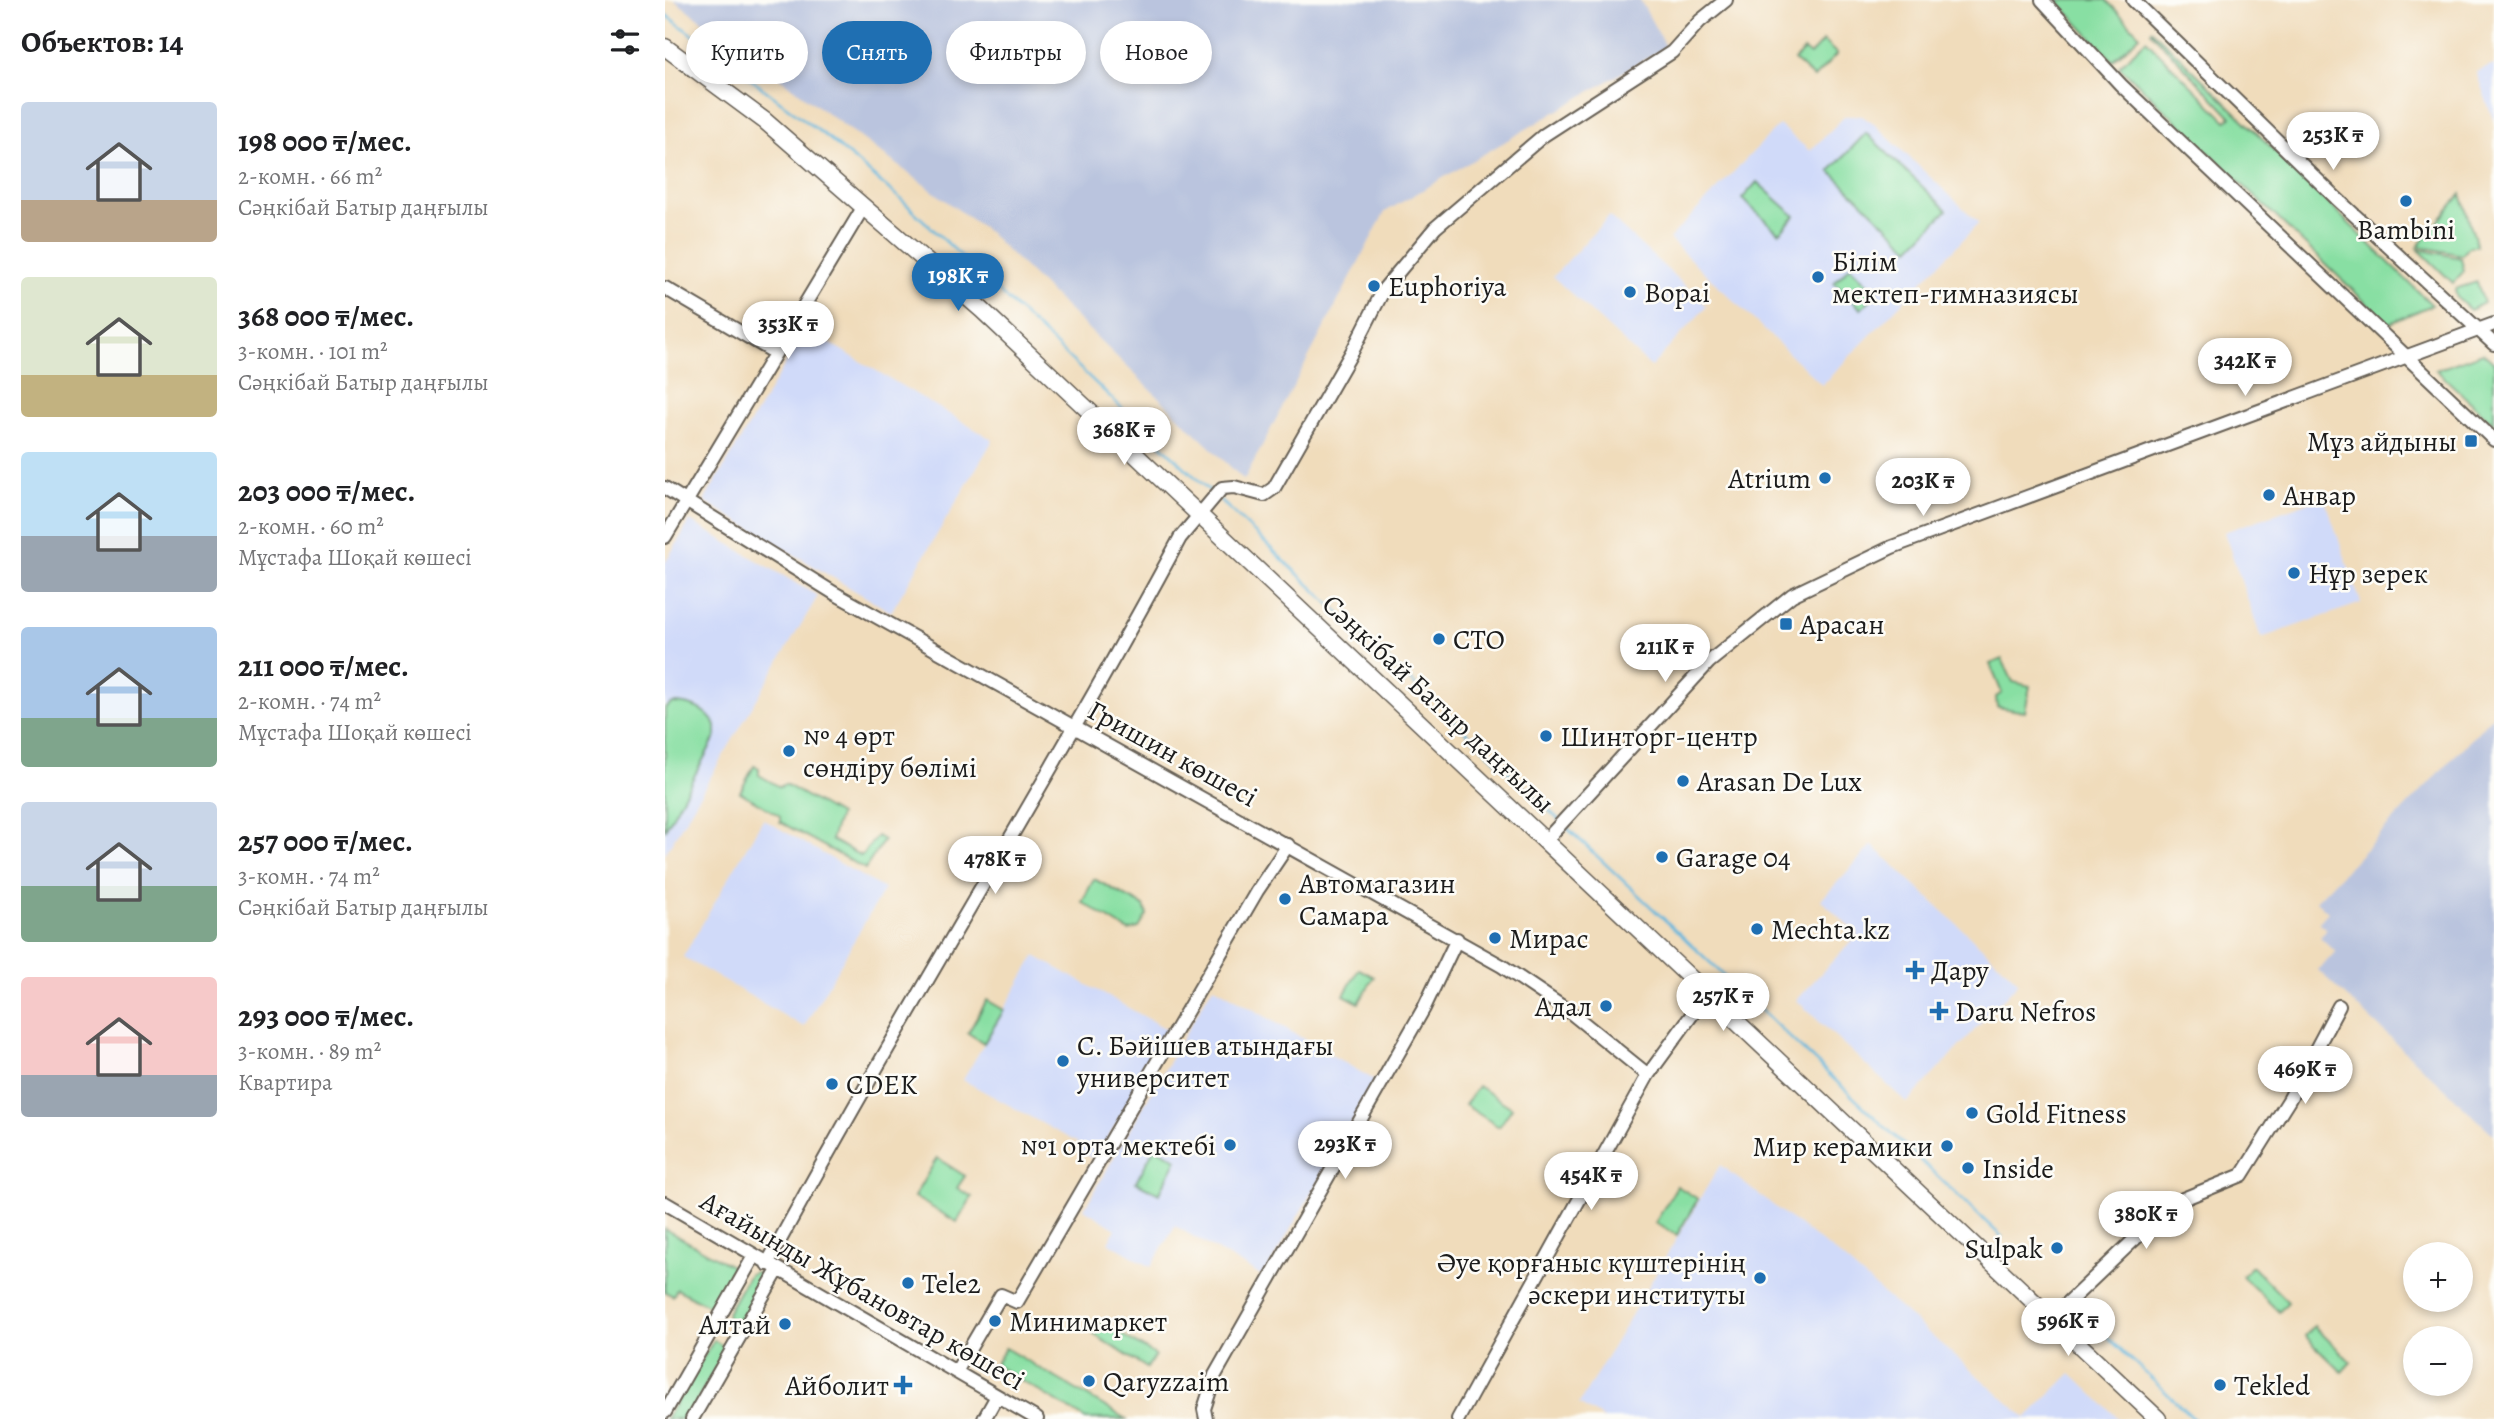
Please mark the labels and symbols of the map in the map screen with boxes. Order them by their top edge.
pin: 253K ₸ [2276,113,2390,172]
marker: Bambini [2398,193,2414,209]
place label: Bambini [2357,211,2455,249]
place label: Білім мектеп-гимназиясы [1832,243,2079,313]
pin: 198K ₸ [901,254,1015,313]
place label: Euphoriya [1388,268,1507,306]
marker: Білім мектеп-гимназиясы [1810,269,1826,285]
place label: Bopai [1644,274,1710,312]
marker: Euphoriya [1366,278,1382,294]
marker: Bopai [1622,284,1638,300]
pin: 353K ₸ [731,302,845,361]
pin: 342K ₸ [2188,338,2302,398]
pin: 368K ₸ [1067,407,1181,467]
place label: Мұз айдыны [2307,423,2457,461]
marker: Мұз айдыны [2463,433,2479,449]
pin: 203K ₸ [1866,458,1980,518]
place label: Atrium [1727,460,1811,498]
marker: Atrium [1817,470,1833,486]
place label: Анвар [2282,477,2356,515]
marker: Анвар [2261,487,2277,503]
place label: Нұр зерек [2308,555,2428,593]
marker: Нұр зерек [2286,565,2302,581]
street label: Сәңкібай Батыр даңғылы [1314,586,1563,822]
place label: Арасан [1799,606,1884,644]
marker: Арасан [1778,616,1794,632]
place label: СТО [1453,621,1505,659]
pin: 211K ₸ [1608,624,1722,684]
marker: СТО [1431,631,1447,647]
street label: Гришин көшесі [1081,691,1264,816]
place label: № 4 өрт сөндіру бөлімі [803,717,977,787]
place label: Шинторг-центр [1560,718,1758,756]
marker: Шинторг-центр [1538,728,1554,744]
marker: № 4 өрт сөндіру бөлімі [781,743,797,759]
place label: Arasan De Lux [1696,763,1863,801]
marker: Arasan De Lux [1675,773,1691,789]
pin: 478K ₸ [938,836,1052,896]
place label: Garage 04 [1676,839,1791,877]
marker: Garage 04 [1654,849,1670,865]
place label: Автомагазин Самара [1298,865,1456,935]
marker: Автомагазин Самара [1277,891,1293,907]
place label: Mechta.kz [1771,911,1890,949]
place label: Мирас [1509,920,1589,958]
marker: Mechta.kz [1749,921,1765,937]
marker: Мирас [1487,930,1503,946]
place label: Дару [1931,952,1989,990]
marker: Дару [1905,960,1925,980]
pin: 257K ₸ [1666,974,1780,1033]
place label: Адал [1534,988,1592,1026]
place label: Daru Nefros [1955,993,2096,1031]
marker: Адал [1598,998,1614,1014]
marker: Daru Nefros [1929,1001,1949,1021]
place label: С. Бәйішев атындағы университет [1076,1027,1334,1097]
pin: 469K ₸ [2248,1046,2362,1106]
marker: С. Бәйішев атындағы университет [1055,1053,1071,1069]
place label: CDEK [846,1066,918,1104]
marker: CDEK [824,1076,840,1092]
place label: Gold Fitness [1986,1095,2127,1133]
marker: Gold Fitness [1964,1105,1980,1121]
pin: 293K ₸ [1288,1122,1402,1181]
place label: №1 орта мектебі [1021,1127,1216,1165]
place label: Мир керамики [1752,1128,1933,1166]
marker: №1 орта мектебі [1222,1137,1238,1153]
marker: Мир керамики [1939,1138,1955,1154]
place label: Inside [1982,1150,2054,1188]
pin: 454K ₸ [1534,1152,1648,1212]
marker: Inside [1960,1160,1976,1176]
street label: Ағайынды Жұбановтар көшесі [692,1182,1032,1400]
pin: 380K ₸ [2089,1192,2203,1251]
place label: Sulpak [1964,1230,2043,1268]
marker: Sulpak [2049,1240,2065,1256]
place label: Әуе қорғаныс күштерінің әскери институты [1437,1244,1746,1314]
place label: Tele2 [922,1265,981,1303]
marker: Әуе қорғаныс күштерінің әскери институты [1752,1270,1768,1286]
marker: Tele2 [900,1275,916,1291]
pin: 596K ₸ [2011,1298,2125,1358]
place label: Минимаркет [1009,1303,1167,1341]
place label: Алтай [698,1306,771,1344]
marker: Минимаркет [987,1313,1003,1329]
marker: Алтай [777,1316,793,1332]
place label: Qaryzzaim [1103,1363,1229,1401]
place label: Айболит [784,1367,889,1405]
place label: Тekled [2234,1367,2311,1405]
marker: Qaryzzaim [1081,1373,1097,1389]
marker: Айболит [895,1377,911,1393]
marker: Тekled [2212,1377,2228,1393]

